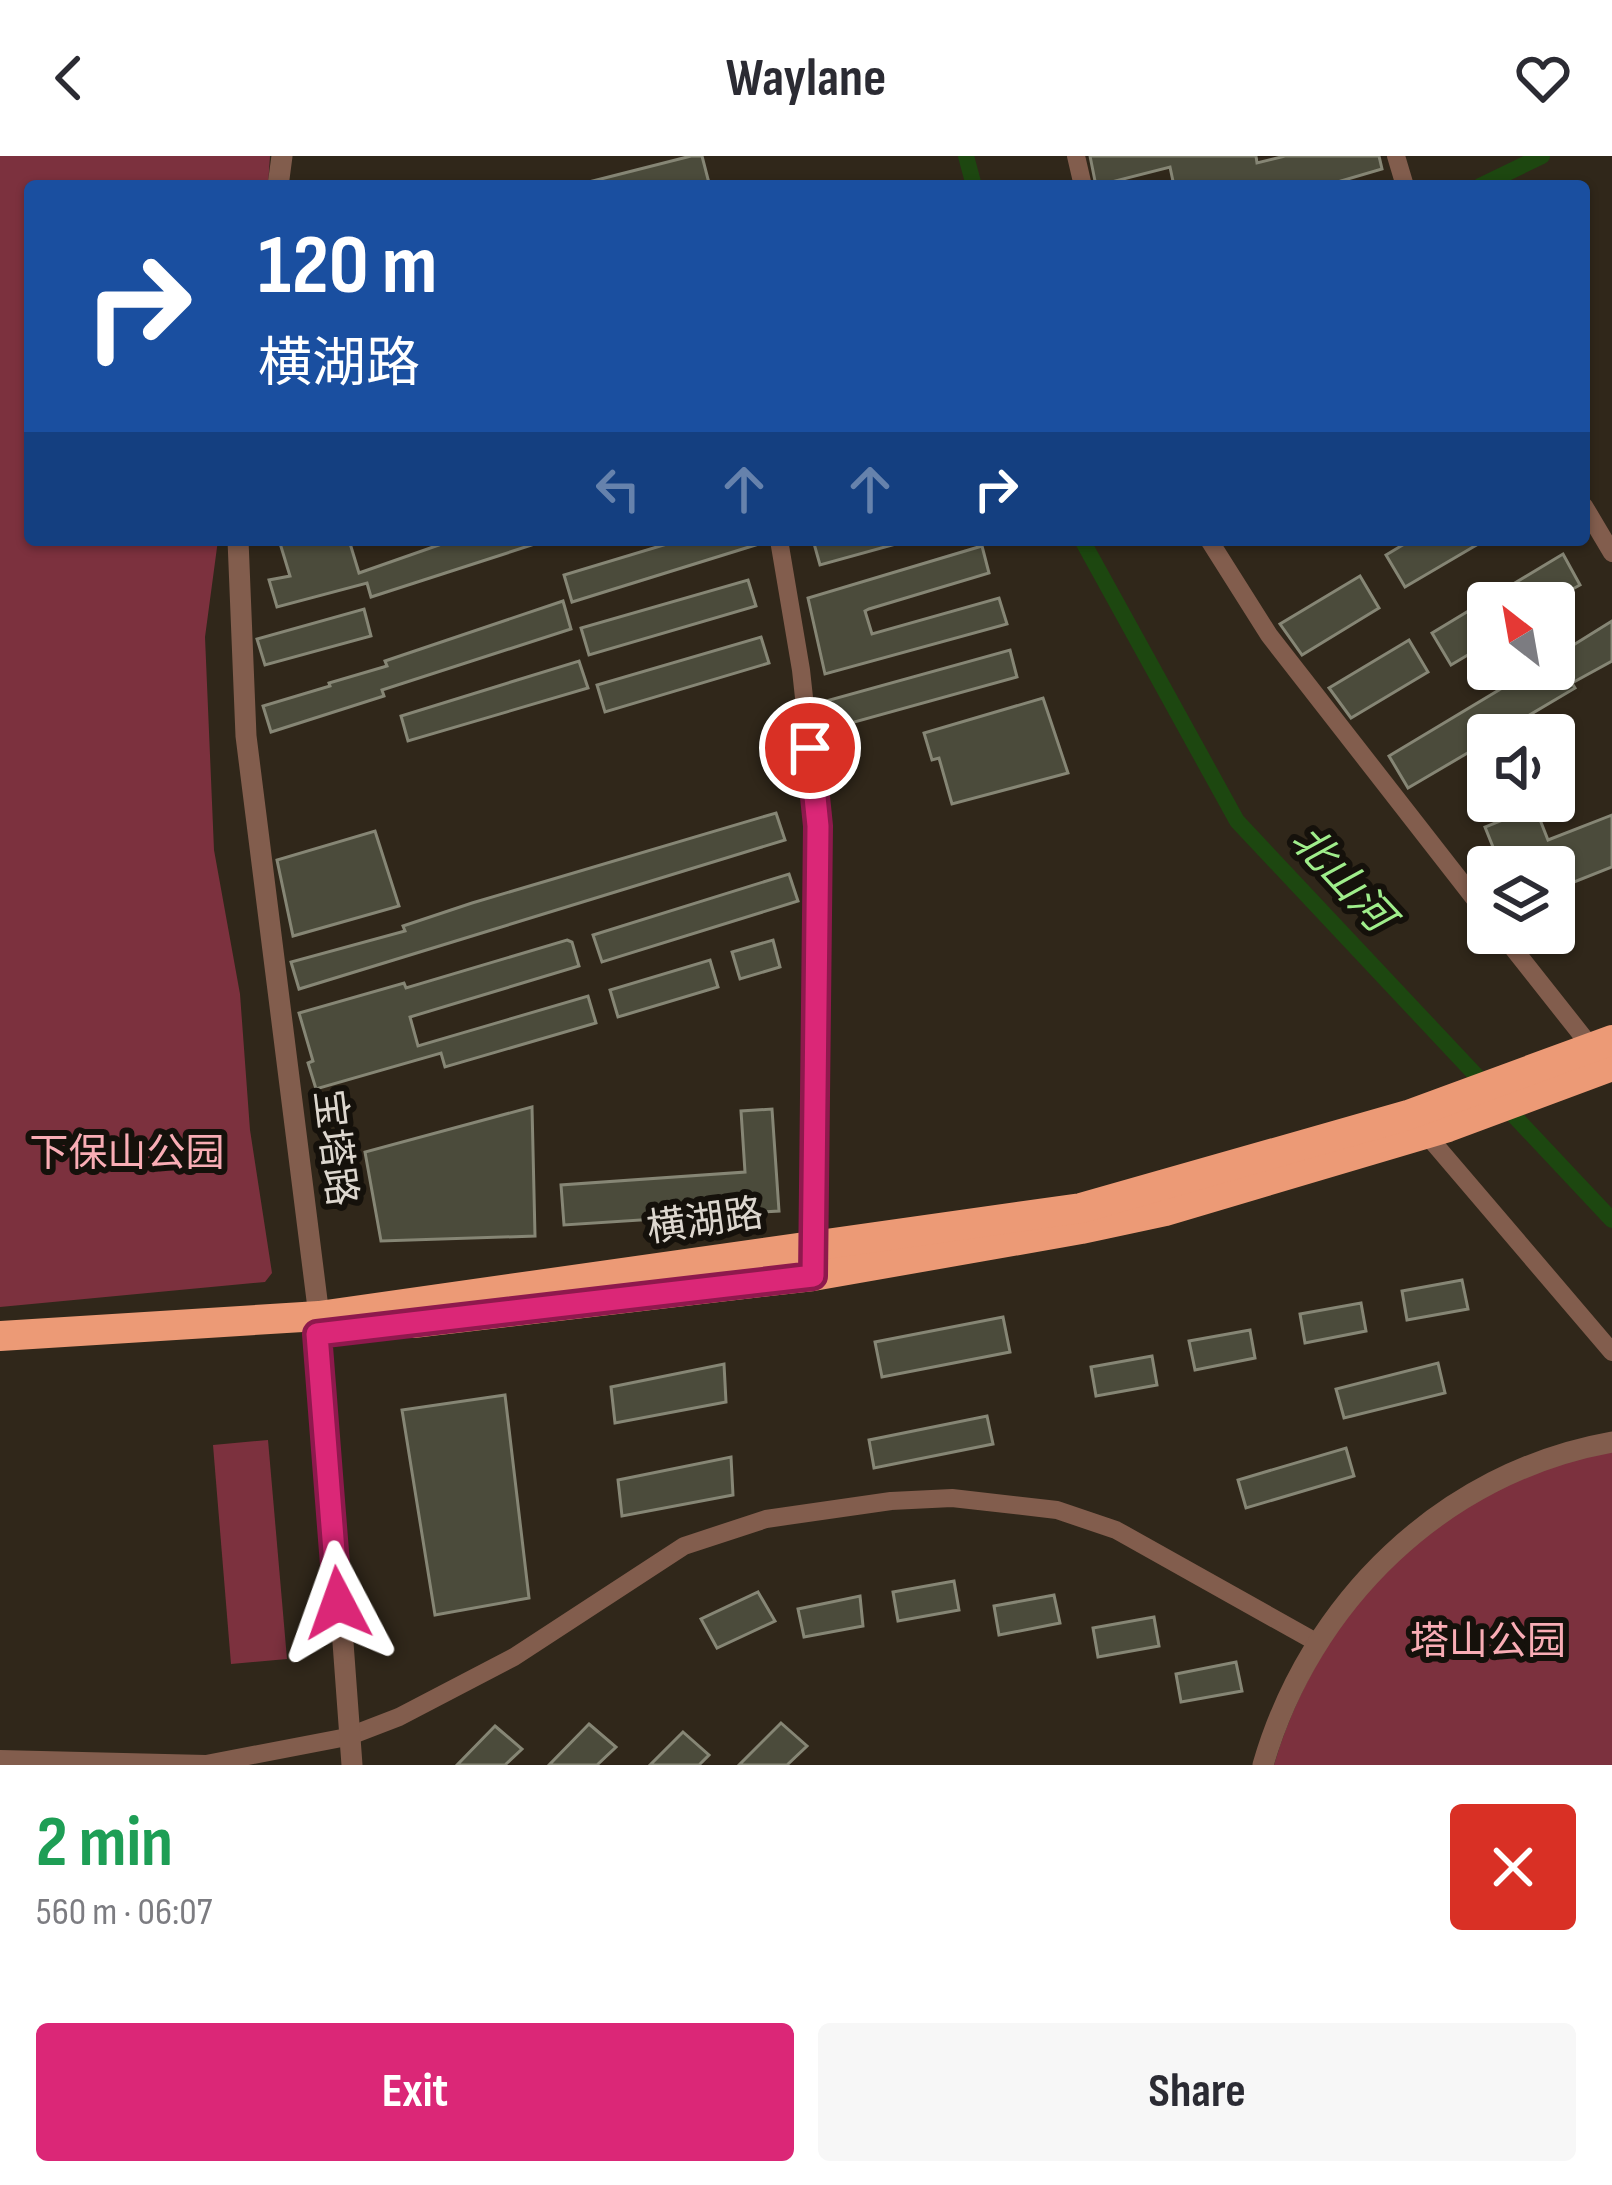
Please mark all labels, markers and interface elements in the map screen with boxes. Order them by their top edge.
icon: back [36,45,102,111]
icon: heart [1510,45,1576,111]
text: Waylane [726,46,886,111]
text: 120 m [258,216,437,317]
icon: right [60,228,216,384]
text: 横湖路 [258,332,420,397]
icon: left [585,456,651,522]
icon: ahead [711,456,777,522]
icon: ahead [837,456,903,522]
icon: right [963,456,1029,522]
north arrow [1467,582,1575,690]
map controls [1467,582,1575,954]
pin [759,697,861,799]
button: sound [1467,714,1575,822]
icon: arrive [777,715,843,781]
water label: 北山河 [1279,816,1407,948]
button: layers [1467,846,1575,954]
street label: 宝塔路 [304,1087,364,1209]
park label: 下保山公园 [29,1131,225,1178]
street label: 横湖路 [644,1191,766,1253]
position arrow [275,1540,401,1666]
park label: 塔山公园 [1410,1619,1566,1666]
text: 2 min [36,1800,173,1887]
button: close [1450,1804,1576,1930]
text: 560 m · 06:07 [36,1889,212,1936]
button: Exit [36,2023,794,2161]
button: Share [818,2023,1576,2161]

